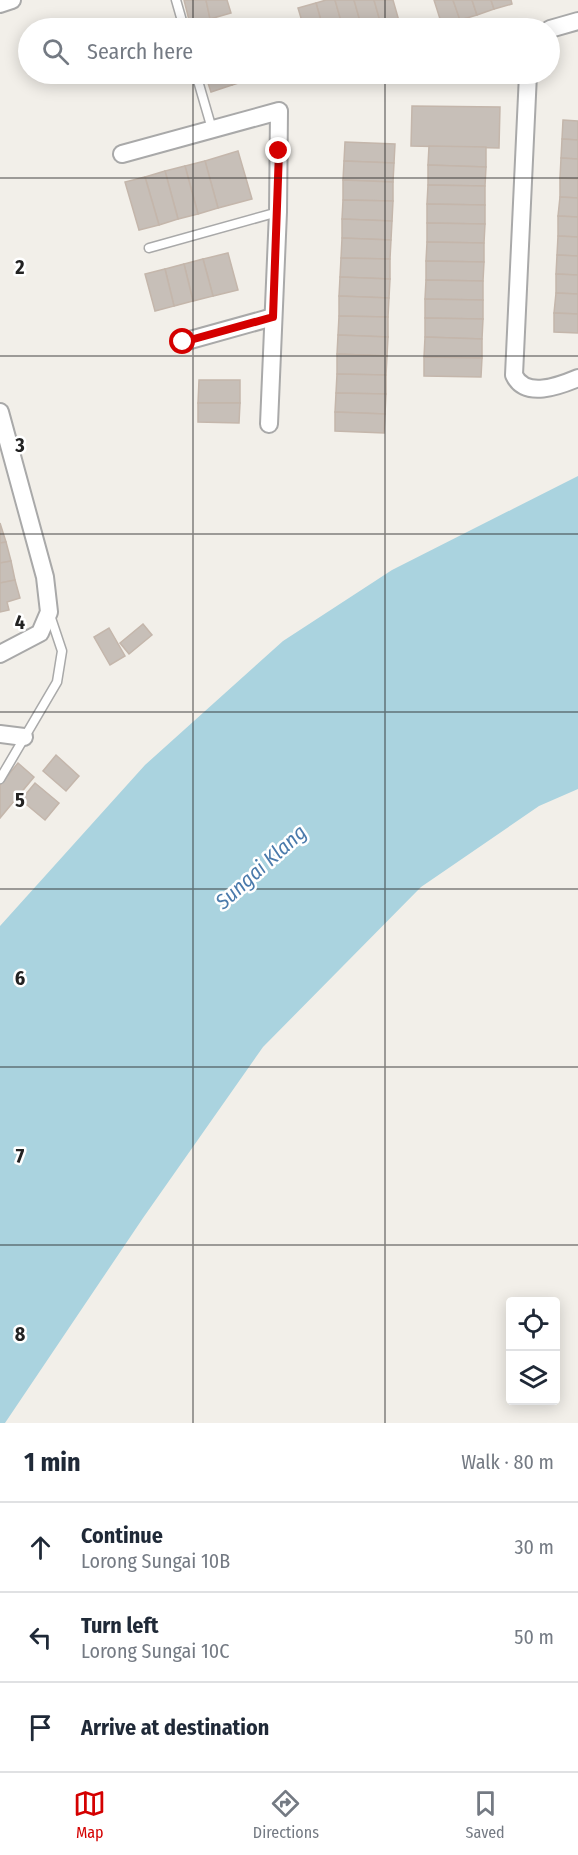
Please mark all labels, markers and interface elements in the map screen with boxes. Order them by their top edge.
search box [18,18,560,84]
icon: search [39,35,72,68]
text: Search here [87,38,193,65]
route end [265,137,291,163]
text: 2 [14,255,25,279]
route start [169,328,195,354]
text: 3 [14,433,25,457]
text: 4 [15,610,25,634]
text: 5 [15,788,25,812]
water label: Sungai Klang [209,819,312,915]
text: 6 [15,966,25,990]
text: 7 [16,1144,25,1168]
map controls [506,1297,560,1405]
button: locate [506,1297,560,1351]
text: 8 [15,1322,26,1346]
button: layers [506,1351,560,1405]
text: 1 min [24,1447,81,1478]
text: Walk · 80 m [461,1450,554,1474]
text: Continue [81,1522,163,1549]
icon: ahead [24,1531,57,1564]
text: 30 m [514,1535,554,1559]
text: Lorong Sungai 10B [81,1549,230,1573]
text: Turn left [81,1612,159,1639]
icon: left [24,1621,57,1654]
text: 50 m [514,1625,554,1649]
text: Lorong Sungai 10C [81,1639,229,1663]
icon: arrive [24,1711,57,1744]
text: Arrive at destination [81,1714,269,1741]
tab: Map [73,1787,106,1842]
tab: Directions [253,1787,319,1842]
tab: Saved [466,1787,505,1842]

